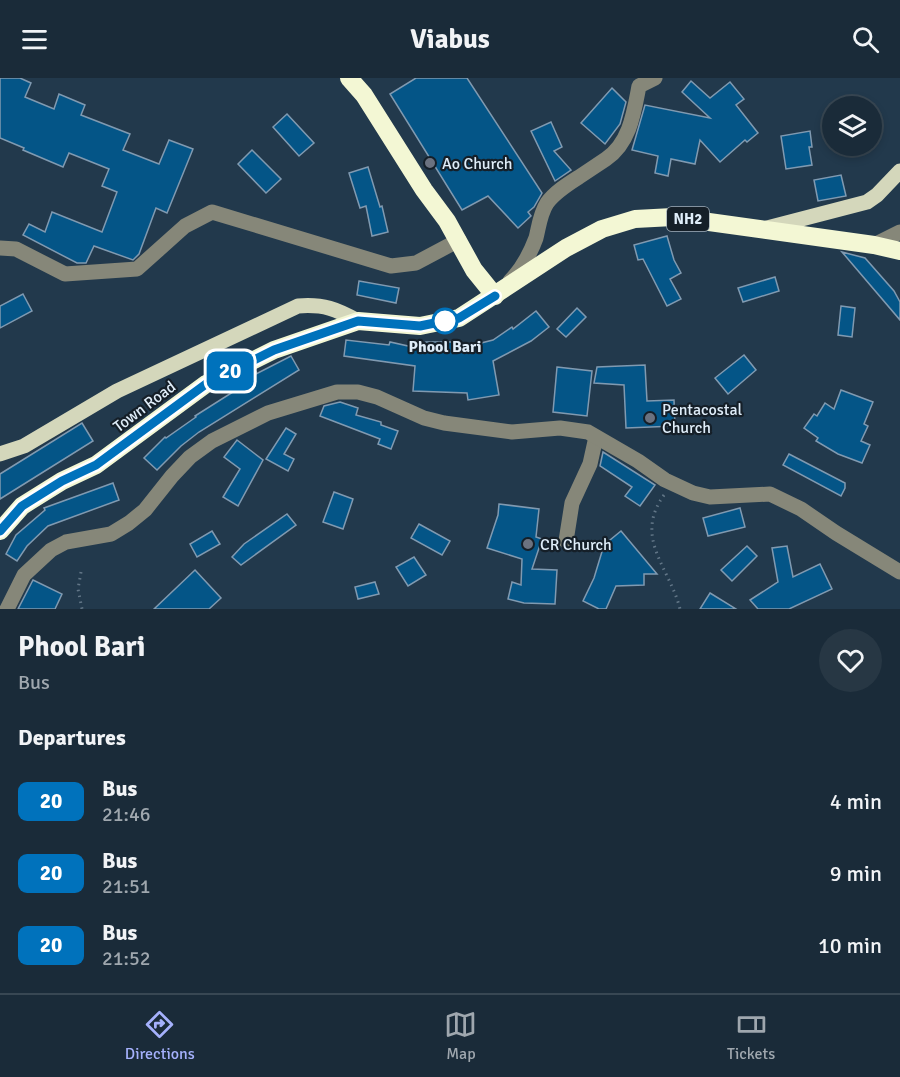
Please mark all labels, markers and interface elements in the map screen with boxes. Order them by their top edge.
icon: menu [18,23,51,56]
text: Viabus [410,23,490,56]
icon: search [849,23,882,56]
map controls [822,96,882,156]
button: layers [822,96,882,156]
place label: Ao Church [442,154,512,174]
marker: Ao Church [423,156,437,170]
road number: NH2 [667,207,709,231]
marker: Phool Bari [432,308,458,334]
place label: Phool Bari [409,337,481,357]
line badge: 20 [203,352,257,390]
text: 20 [219,358,241,384]
street label: Town Road [110,377,180,437]
place label: Pentacostal Church [662,400,743,438]
marker: Pentacostal Church [643,411,657,425]
place label: CR Church [540,535,612,555]
marker: CR Church [521,537,535,551]
button: heart [819,629,882,692]
text: Phool Bari [18,630,145,664]
text: Bus [18,670,50,695]
text: Departures [18,724,126,751]
text: Bus [102,775,137,802]
text: 20 [40,788,62,814]
text: 4 min [830,788,882,815]
text: 21:46 [102,802,151,827]
text: Bus [102,847,137,874]
text: 20 [40,860,62,886]
text: 9 min [830,860,882,887]
text: 21:51 [102,874,151,899]
text: Bus [102,919,137,946]
text: 20 [40,932,62,958]
text: 10 min [818,932,882,959]
text: 21:52 [102,946,151,971]
tab: Directions [125,1008,195,1064]
tab: Map [444,1008,477,1064]
tab: Tickets [727,1008,775,1064]

